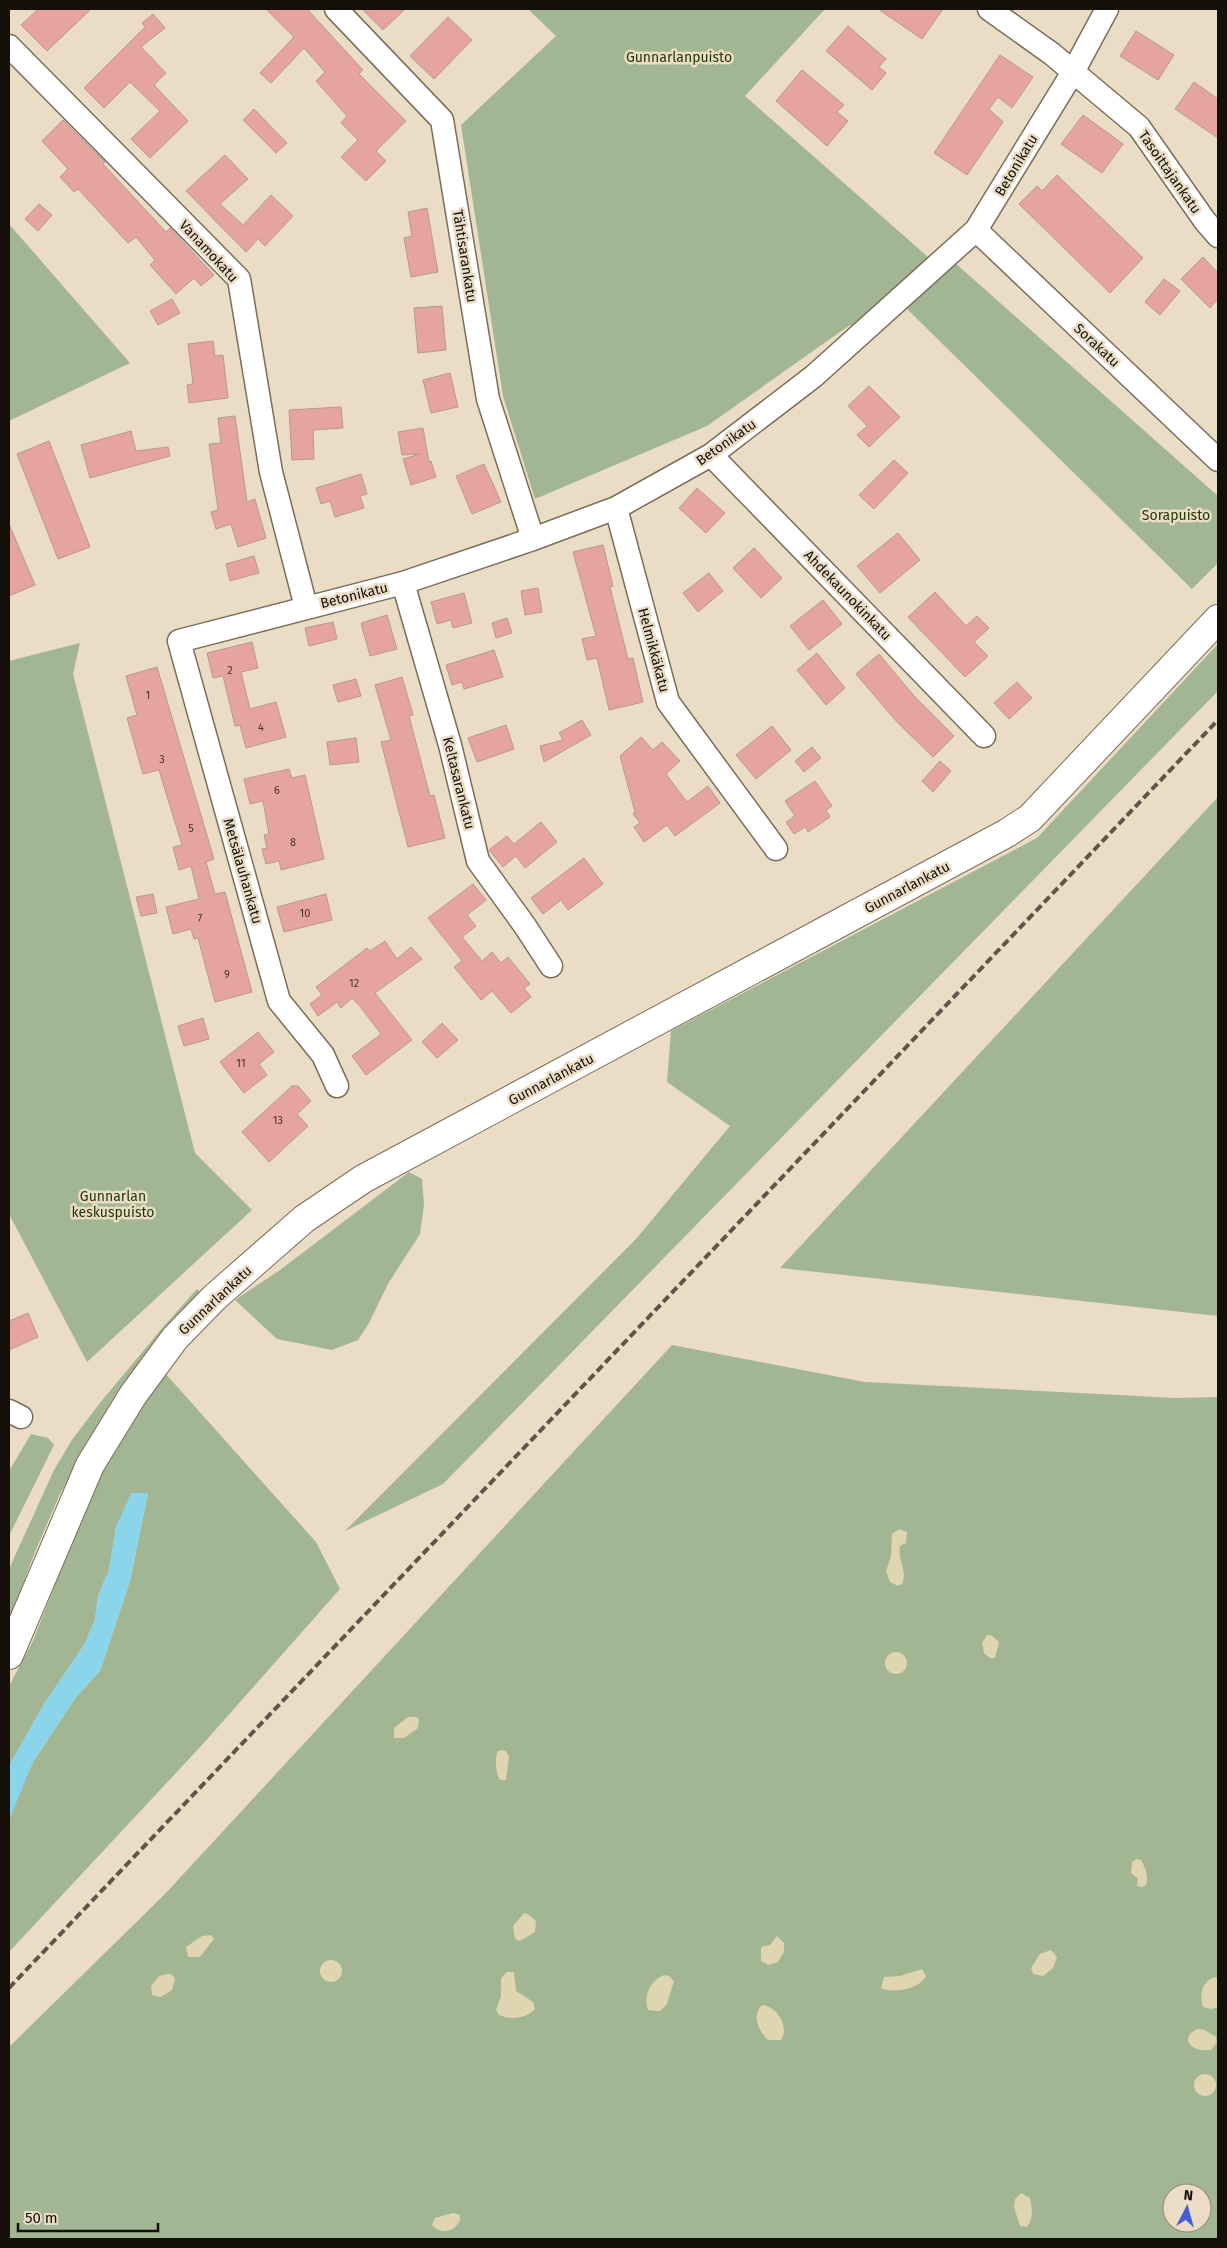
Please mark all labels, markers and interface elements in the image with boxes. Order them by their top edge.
park label: Gunnarlanpuisto [626,49,732,66]
street label: Tasoittajankatu [1135,127,1205,217]
street label: Betonikatu [991,131,1042,199]
street label: Tähtisarankatu [449,208,480,304]
street label: Vanamokatu [176,217,242,286]
street label: Sorakatu [1070,320,1123,371]
street label: Betonikatu [693,416,759,469]
park label: Sorapuisto [1142,507,1210,524]
street label: Ahdekaunokinkatu [800,547,895,644]
street label: Betonikatu [319,579,390,612]
street label: Helmikkäkatu [634,606,673,694]
house number: 2 [227,664,233,677]
house number: 1 [146,689,150,702]
house number: 4 [258,721,264,734]
street label: Keltasarankatu [439,735,478,831]
house number: 3 [159,753,165,766]
house number: 6 [274,784,280,797]
street label: Metsälauhankatu [219,816,266,926]
house number: 5 [188,822,194,835]
house number: 8 [290,836,296,849]
street label: Gunnarlankatu [862,858,953,917]
house number: 10 [300,907,310,920]
house number: 7 [198,912,203,925]
house number: 9 [224,968,230,981]
house number: 12 [349,977,359,990]
street label: Gunnarlankatu [506,1050,597,1109]
house number: 11 [236,1057,246,1070]
house number: 13 [273,1114,283,1127]
park label: Gunnarlan keskuspuisto [72,1188,154,1221]
street label: Gunnarlankatu [175,1262,256,1339]
north arrow [1162,2183,1212,2233]
text: N [1183,2187,1194,2205]
scale bar [18,2200,158,2232]
text: 50 m [25,2209,58,2227]

